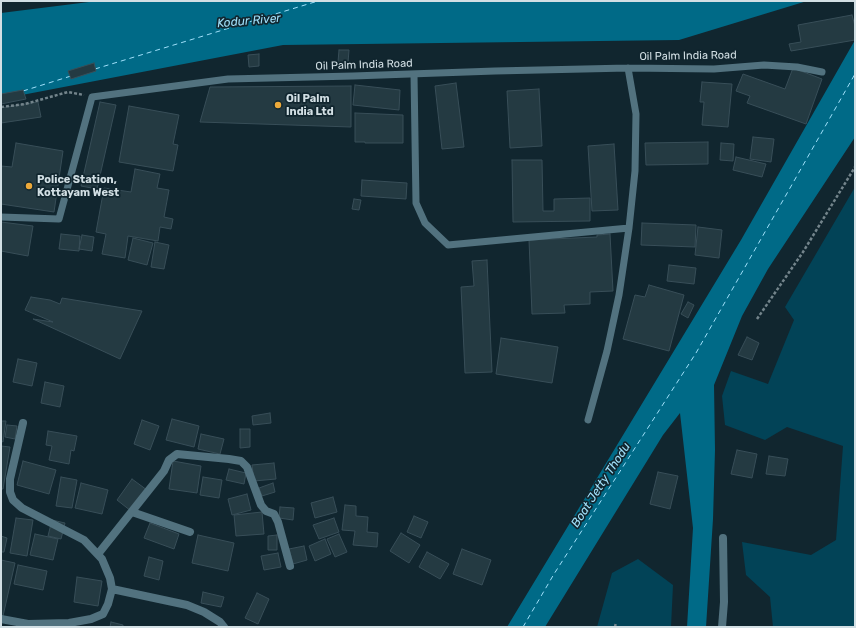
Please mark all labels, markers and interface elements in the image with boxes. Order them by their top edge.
water label: Kodur River [217,11,281,31]
street label: Oil Palm India Road [639,49,737,63]
street label: Oil Palm India Road [315,57,413,73]
place label: Oil Palm India Ltd [286,92,334,118]
marker: Oil Palm India Ltd [273,100,283,110]
place label: Police Station, Kottayam West [37,173,119,199]
marker: Police Station, Kottayam West [24,181,34,191]
water label: Boat Jetty Thodu [568,440,634,530]

